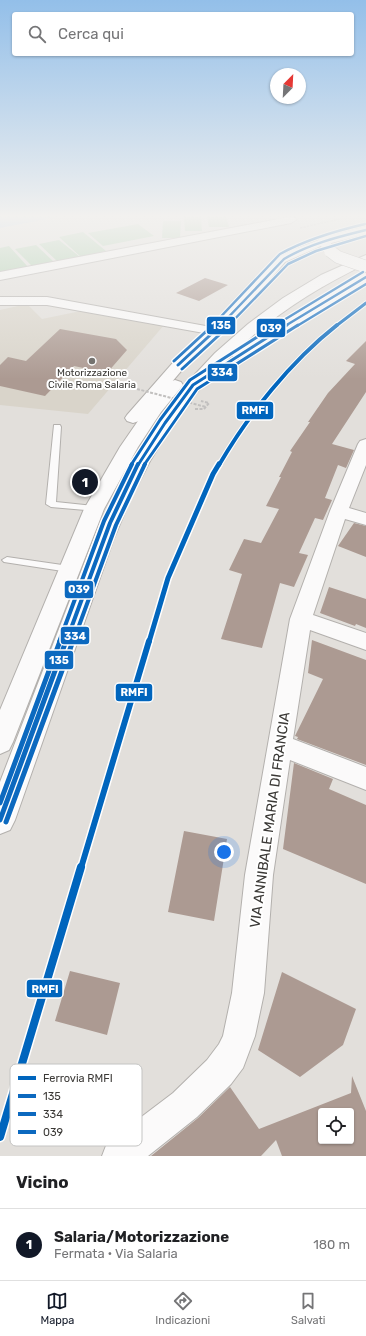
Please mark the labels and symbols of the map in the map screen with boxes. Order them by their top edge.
north arrow [270,68,306,104]
line badge: 135 [206,316,236,335]
line badge: 039 [256,318,286,338]
text: 135 [211,319,231,332]
text: 039 [260,322,282,335]
marker: Motorizzazione Civile Roma Salaria [87,356,97,366]
line badge: 334 [207,363,238,382]
text: 334 [211,366,233,379]
place label: Motorizzazione Civile Roma Salaria [48,367,136,391]
line badge: RMFI [236,401,274,420]
text: RMFI [241,404,269,417]
pin: 1 [72,467,98,497]
line badge: 039 [64,580,94,599]
text: 039 [68,583,90,596]
line badge: 334 [60,626,90,645]
text: 334 [64,630,86,643]
line badge: 135 [44,650,74,670]
text: 135 [49,654,69,667]
line badge: RMFI [115,683,153,702]
text: RMFI [120,686,148,699]
street label: VIA ANNIBALE MARIA DI FRANCIA [246,710,294,929]
your location [214,842,234,862]
line badge: RMFI [26,979,63,998]
text: RMFI [31,983,59,996]
legend [10,1064,142,1146]
text: Ferrovia RMFI [43,1072,113,1085]
text: 135 [43,1090,61,1103]
text: 334 [43,1108,63,1121]
text: 039 [43,1126,63,1139]

